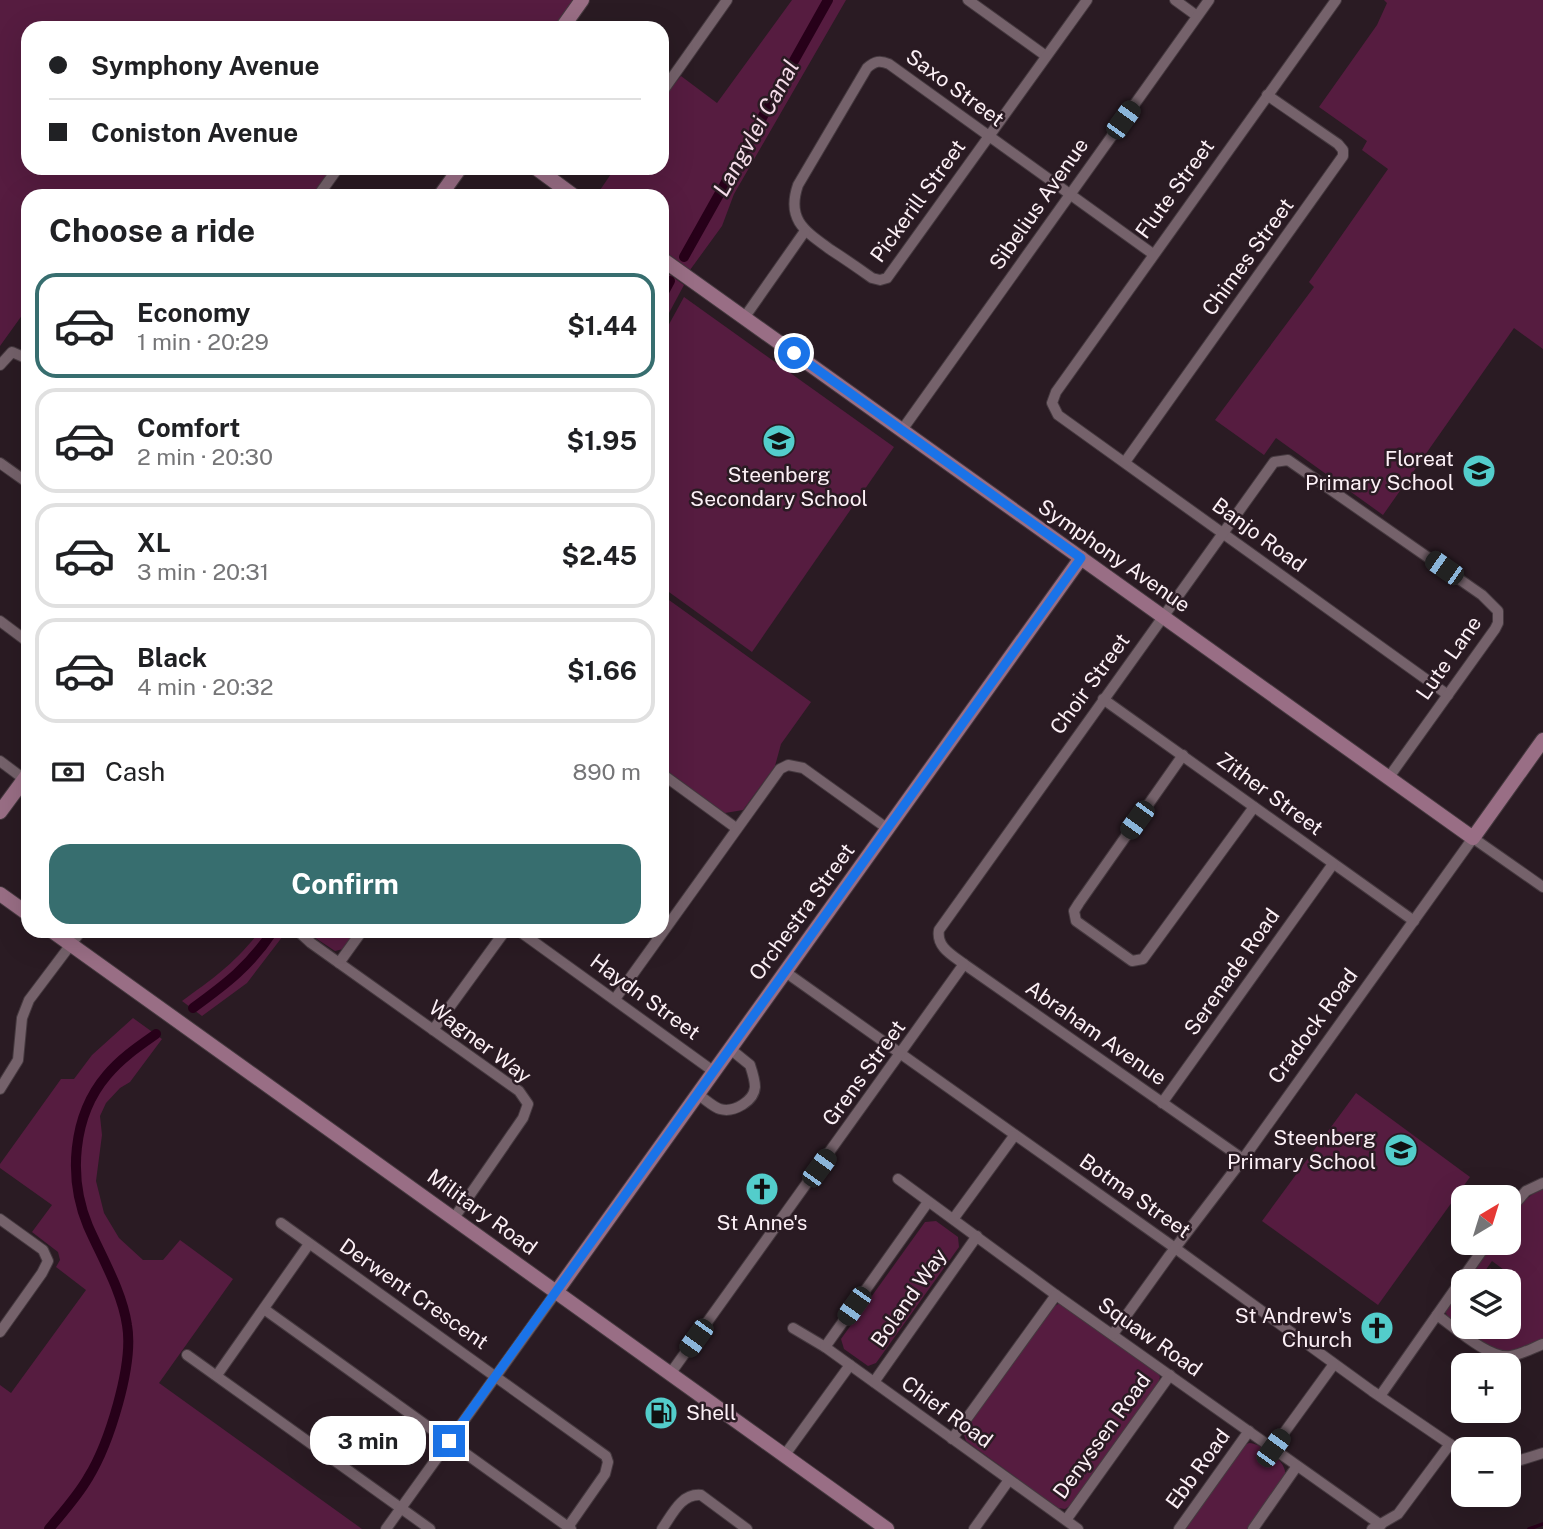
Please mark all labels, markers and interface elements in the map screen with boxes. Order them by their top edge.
street label: Saxo Street [901,44,1009,132]
text: Symphony Avenue [91,50,319,81]
water label: Langvlei Canal [707,55,804,201]
car [1103,97,1144,143]
text: Coniston Avenue [91,117,298,148]
street label: Sibelius Avenue [984,133,1093,274]
street label: Flute Street [1130,134,1219,243]
street label: Pickerill Street [865,135,970,267]
street label: Chimes Street [1197,193,1299,320]
text: Choose a ride [49,212,255,249]
icon: car [53,294,116,357]
text: Economy [137,297,250,328]
text: $1.44 [567,310,637,341]
text: 1 min · 20:29 [137,328,269,355]
route start [778,337,810,369]
icon: car [53,409,116,472]
text: Comfort [137,412,240,443]
school or university icon: Steenberg Secondary School [760,422,798,460]
text: $1.95 [566,425,637,456]
text: 2 min · 20:30 [137,443,273,470]
place label: Floreat Primary School [1305,446,1454,495]
school or university icon: Floreat Primary School [1460,452,1498,490]
place label: Steenberg Secondary School [690,462,868,511]
street label: Banjo Road [1207,492,1311,577]
street label: Symphony Avenue [1033,494,1195,618]
icon: car [53,524,116,587]
text: XL [137,527,171,558]
text: $2.45 [562,540,637,571]
car [1421,547,1468,589]
text: 3 min · 20:31 [137,558,269,585]
street label: Lute Lane [1411,611,1487,704]
street label: Choir Street [1045,628,1135,739]
icon: car [53,639,116,702]
text: Black [137,642,207,673]
text: $1.66 [567,655,637,686]
text: 4 min · 20:32 [137,673,274,700]
street label: Zither Street [1212,747,1328,840]
icon: cash [49,753,87,791]
text: Cash [105,756,165,787]
text: 890 m [572,758,641,785]
car [1117,797,1158,843]
street label: Orchestra Street [744,838,860,985]
button: Confirm [49,844,641,924]
street label: Serenade Road [1179,904,1284,1040]
street label: Haydn Street [586,948,705,1045]
street label: Cradock Road [1262,963,1363,1088]
street label: Abraham Avenue [1021,975,1171,1090]
street label: Wagner Way [424,995,537,1088]
street label: Grens Street [817,1015,910,1130]
place label: Steenberg Primary School [1227,1125,1376,1174]
school or university icon: Steenberg Primary School [1382,1131,1420,1169]
car [799,1145,840,1191]
street label: Botma Street [1075,1148,1196,1243]
street label: Military Road [423,1163,542,1260]
church icon: St Anne's [743,1170,781,1208]
north arrow [1451,1185,1521,1255]
map controls [1451,1185,1521,1507]
place label: St Anne's [717,1210,807,1235]
street label: Derwent Crescent [335,1233,494,1354]
street label: Boland Way [865,1244,952,1352]
button: layers [1451,1269,1521,1339]
car [834,1283,875,1329]
street label: Squaw Road [1093,1292,1207,1382]
place label: St Andrew's Church [1235,1303,1352,1352]
church icon: St Andrew's Church [1358,1309,1396,1347]
car [676,1315,717,1361]
button: + [1451,1353,1521,1423]
street label: Denyssen Road [1048,1368,1156,1503]
street label: Chief Road [897,1370,998,1453]
fuel station icon: Shell [642,1394,680,1432]
place label: Shell [686,1400,736,1425]
callout: 3 min [309,1416,424,1466]
street label: Ebb Road [1160,1424,1235,1513]
route end [433,1425,465,1457]
car [1253,1425,1294,1471]
text: 3 min [338,1427,398,1454]
button: − [1451,1437,1521,1507]

